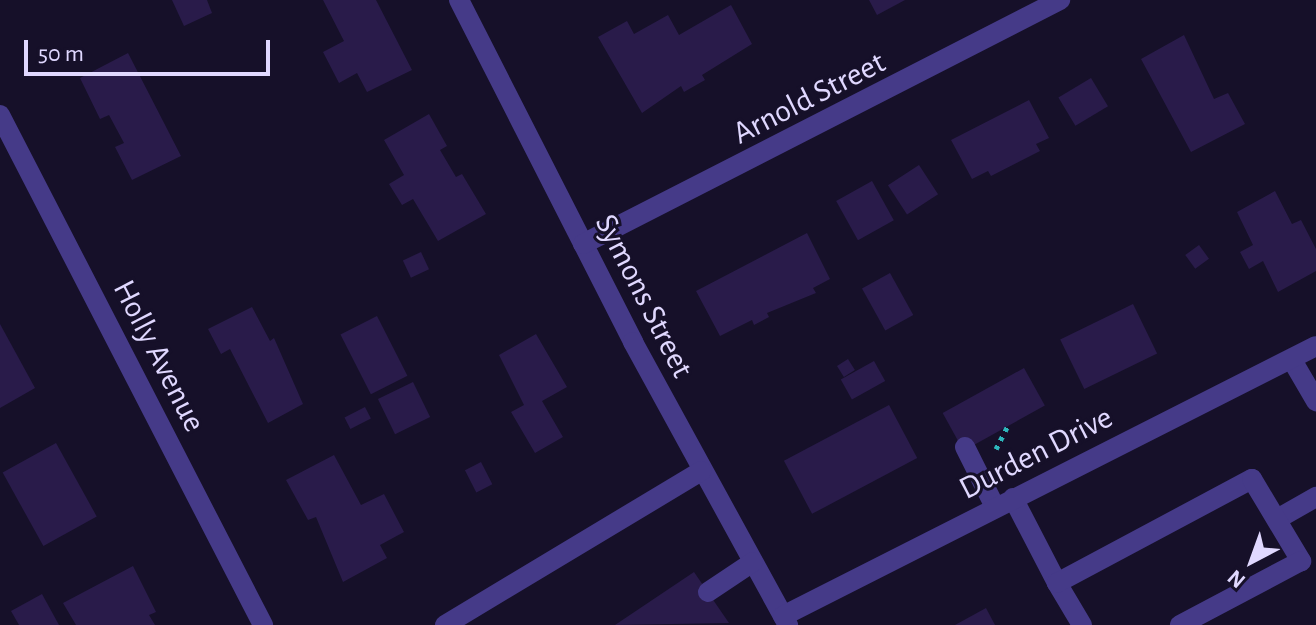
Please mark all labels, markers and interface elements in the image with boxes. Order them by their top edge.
scale bar [28,24,274,74]
text: 50 m [38,42,84,66]
street label: Arnold Street [726,43,892,153]
street label: Symons Street [586,208,702,384]
street label: Holly Avenue [104,274,214,438]
street label: Durden Drive [953,398,1119,508]
north arrow [1212,521,1292,601]
text: N [1223,566,1249,592]

